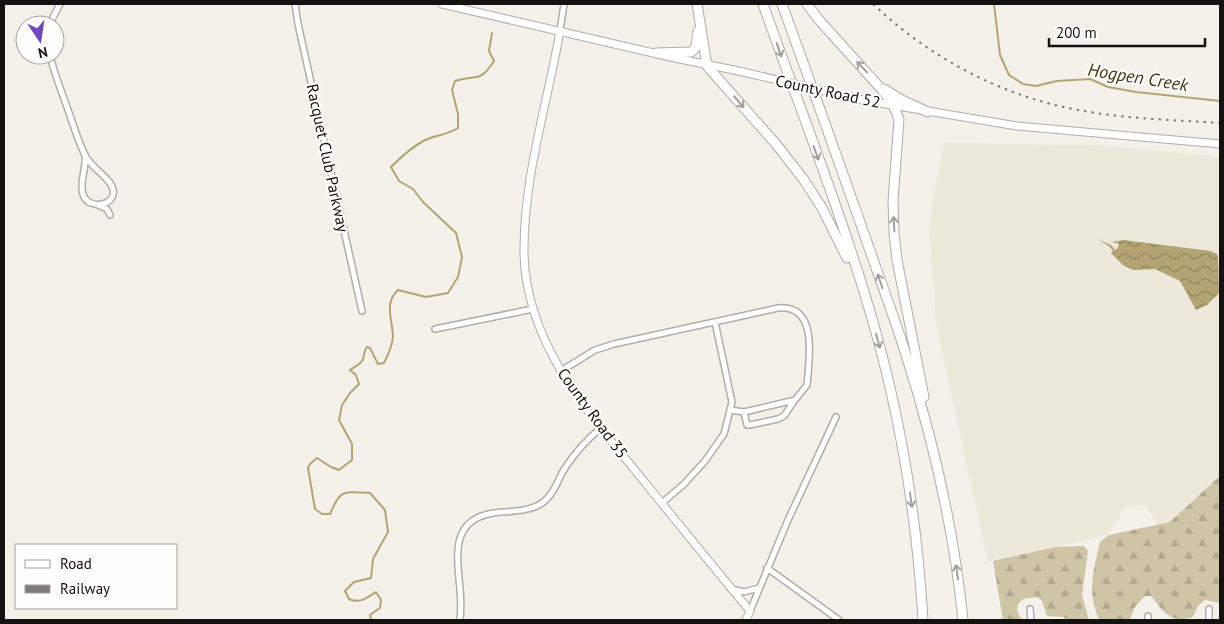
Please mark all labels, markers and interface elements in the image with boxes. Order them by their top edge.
north arrow [15,15,65,65]
scale bar [1049,15,1205,47]
text: 200 m [1056,23,1097,42]
one-way arrow [775,41,784,57]
text: N [36,43,49,62]
water label: Hogpen Creek [1086,58,1191,96]
one-way arrow [856,61,868,74]
street label: County Road 52 [774,70,882,112]
street label: Racquet Club Parkway [303,82,354,235]
one-way arrow [734,95,745,108]
one-way arrow [812,145,821,161]
one-way arrow [889,216,898,232]
one-way arrow [875,273,885,289]
one-way arrow [874,332,883,348]
street label: County Road 35 [554,364,632,462]
one-way arrow [906,491,916,507]
legend [15,544,178,609]
text: Road [60,554,92,573]
one-way arrow [952,564,962,580]
text: Railway [60,579,110,598]

